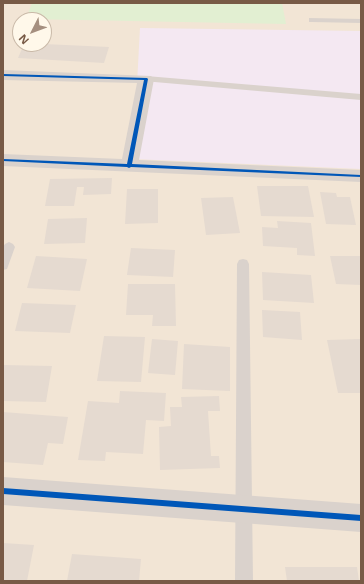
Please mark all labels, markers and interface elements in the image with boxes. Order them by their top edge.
north arrow [12,12,52,52]
text: N [15,31,32,48]

